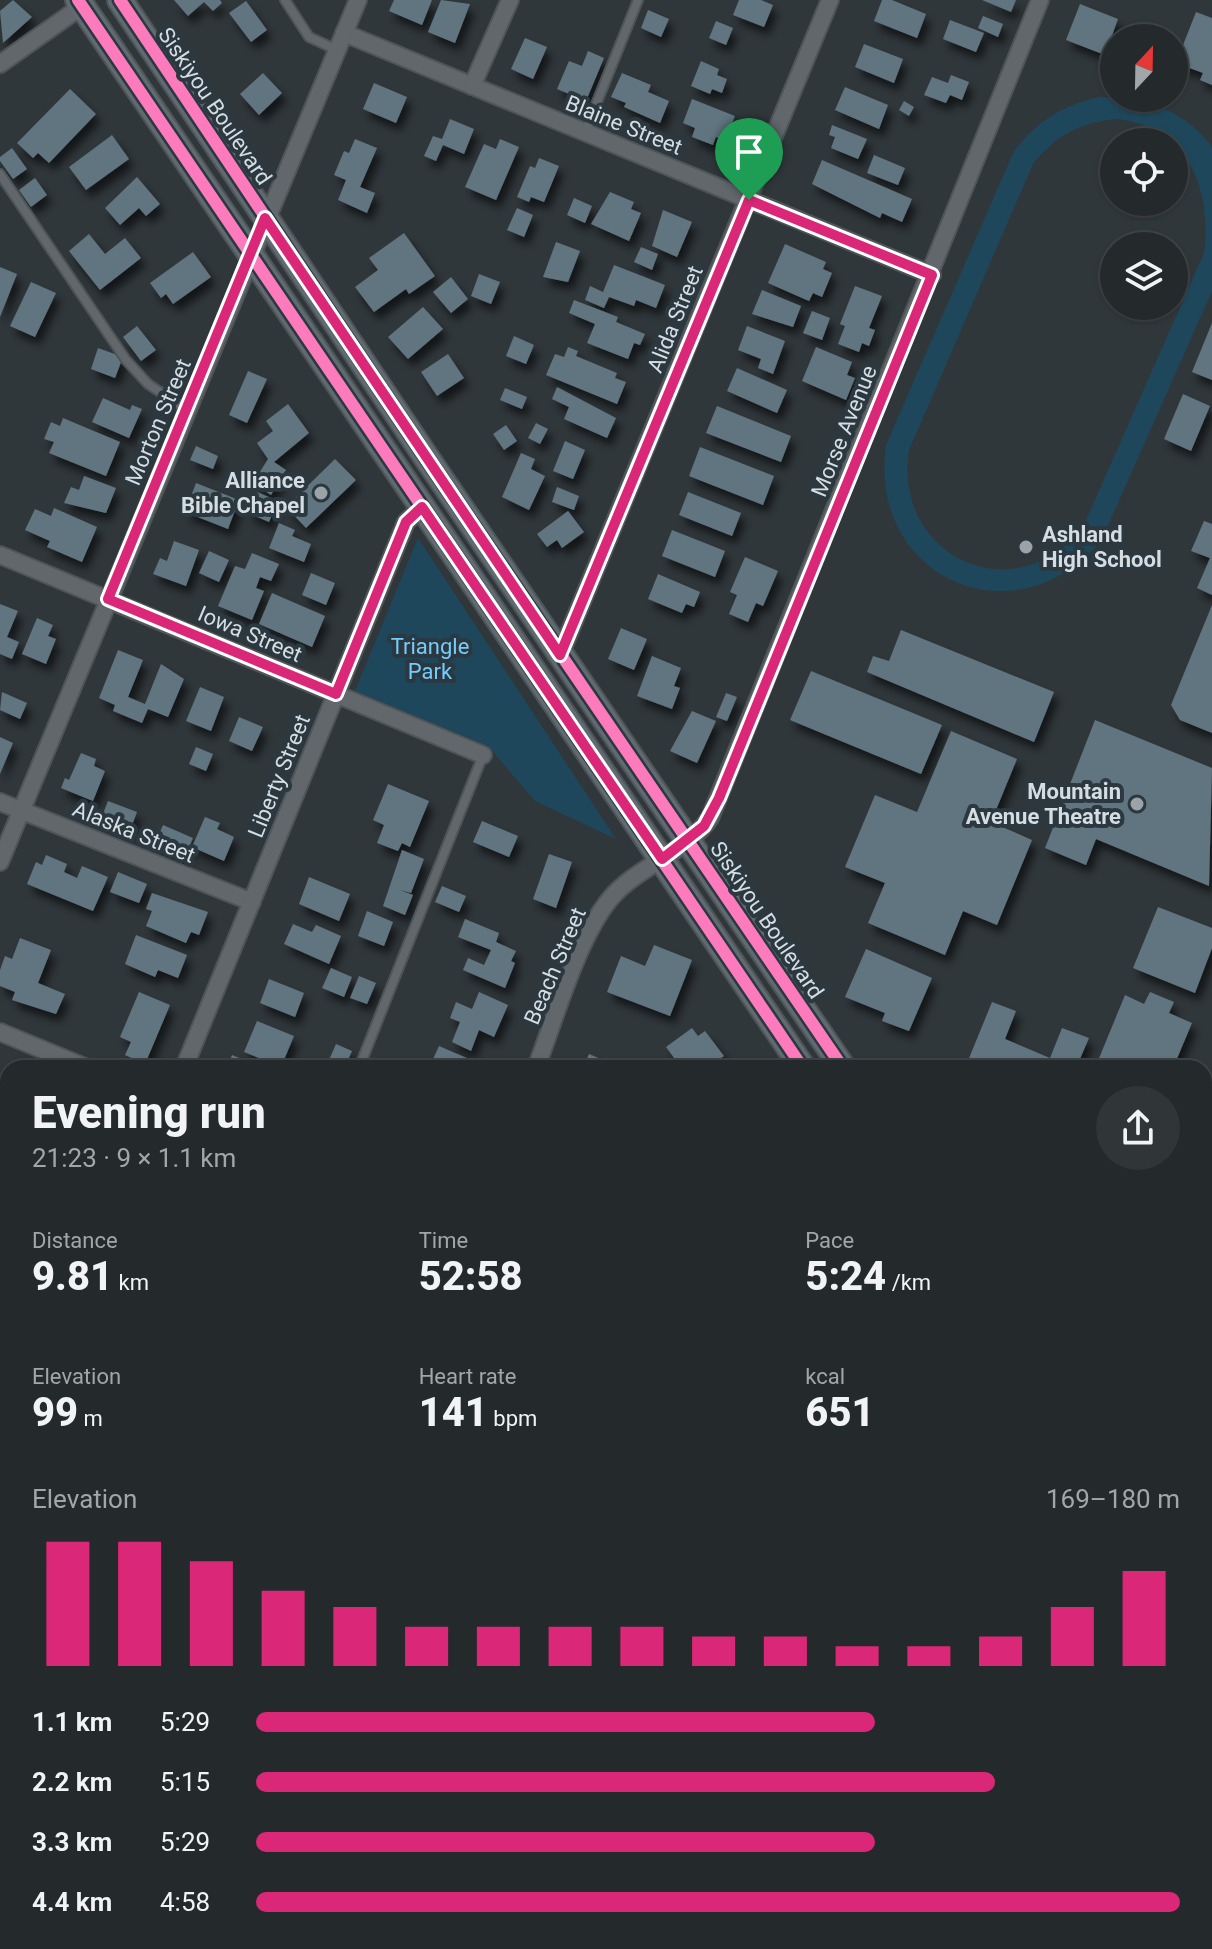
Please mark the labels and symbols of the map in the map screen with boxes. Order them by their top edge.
street label: Siskiyou Boulevard [153,23,277,189]
north arrow [1100,24,1188,112]
street label: Blaine Street [562,90,686,160]
pin [715,118,783,200]
street label: Alida Street [642,262,708,376]
street label: Morton Street [120,355,196,489]
street label: Morse Avenue [806,362,882,500]
place label: Alliance Bible Chapel [181,468,305,518]
marker: Alliance Bible Chapel [312,484,330,502]
place label: Ashland High School [1042,522,1162,572]
marker: Ashland High School [1017,538,1035,556]
street label: Iowa Street [194,601,306,667]
park label: Triangle Park [391,634,469,684]
street label: Liberty Street [243,711,315,841]
place label: Mountain Avenue Theatre [966,779,1121,829]
marker: Mountain Avenue Theatre [1128,795,1146,813]
street label: Alaska Street [69,796,199,868]
street label: Siskiyou Boulevard [705,837,829,1003]
street label: Beach Street [519,904,591,1028]

